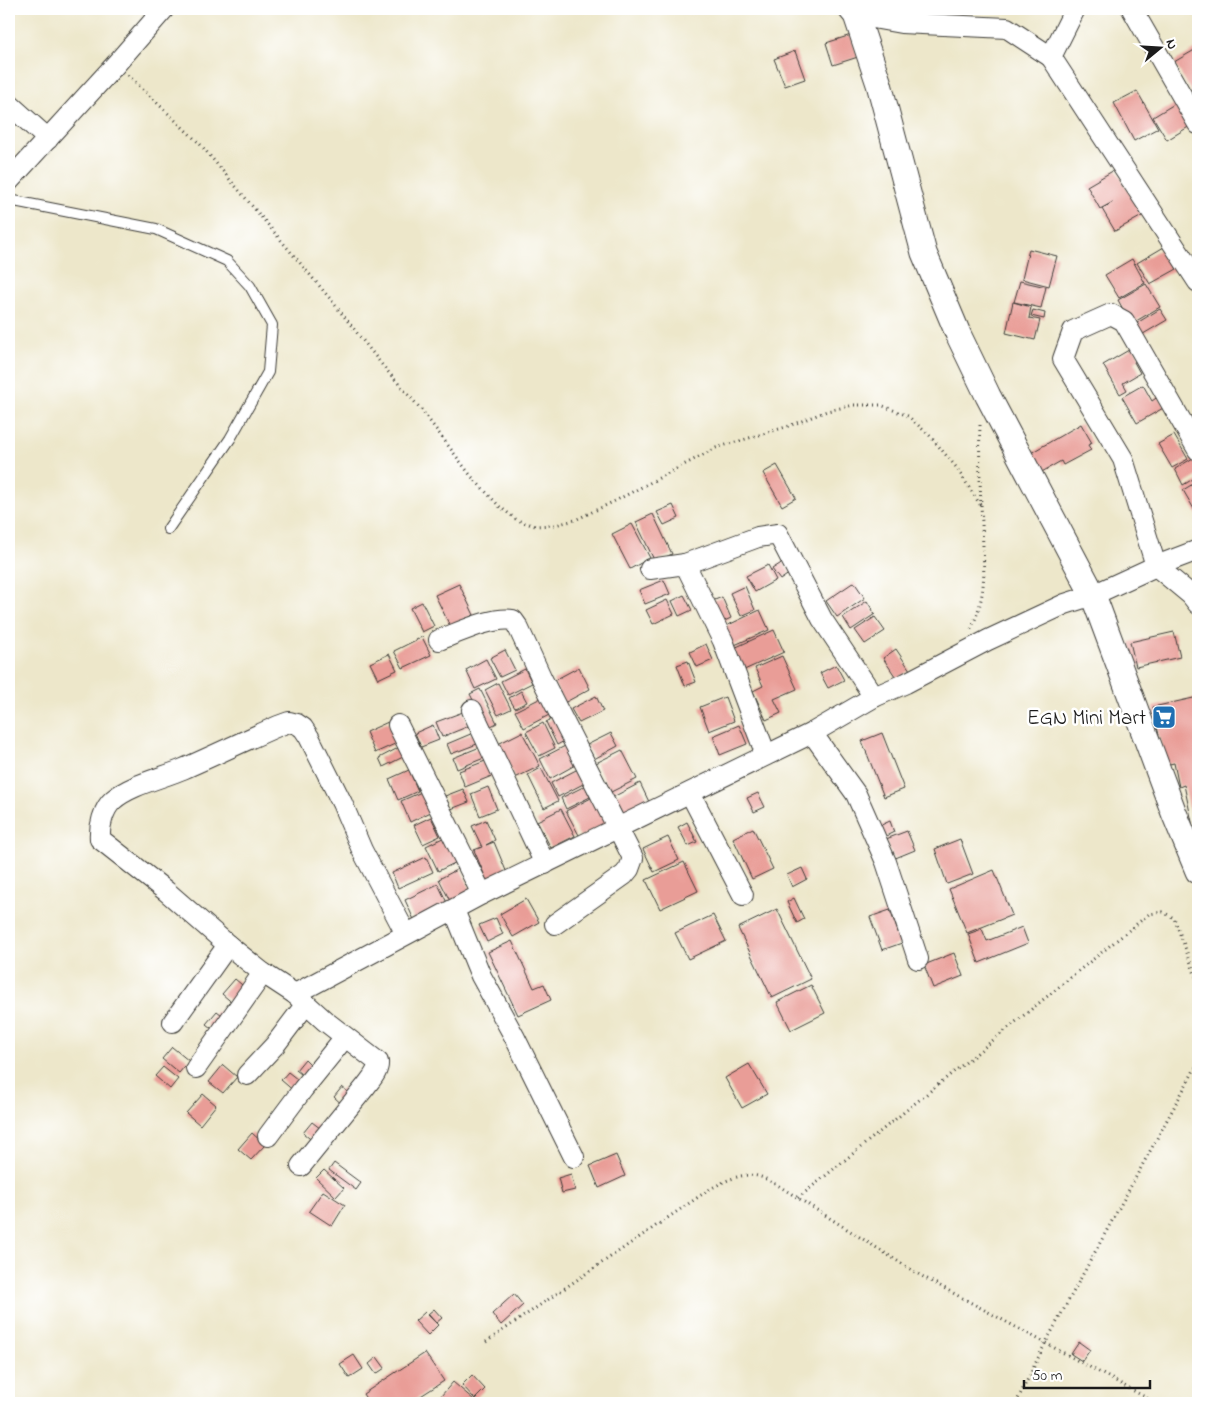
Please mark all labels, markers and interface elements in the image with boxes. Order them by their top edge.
north arrow [1134,22,1184,72]
text: N [1159,37,1182,52]
place label: EGN Mini Mart [1027,704,1146,734]
supermarket icon: EGN Mini Mart [1151,704,1177,730]
scale bar [1024,1357,1151,1389]
text: 50 m [1032,1365,1063,1387]

